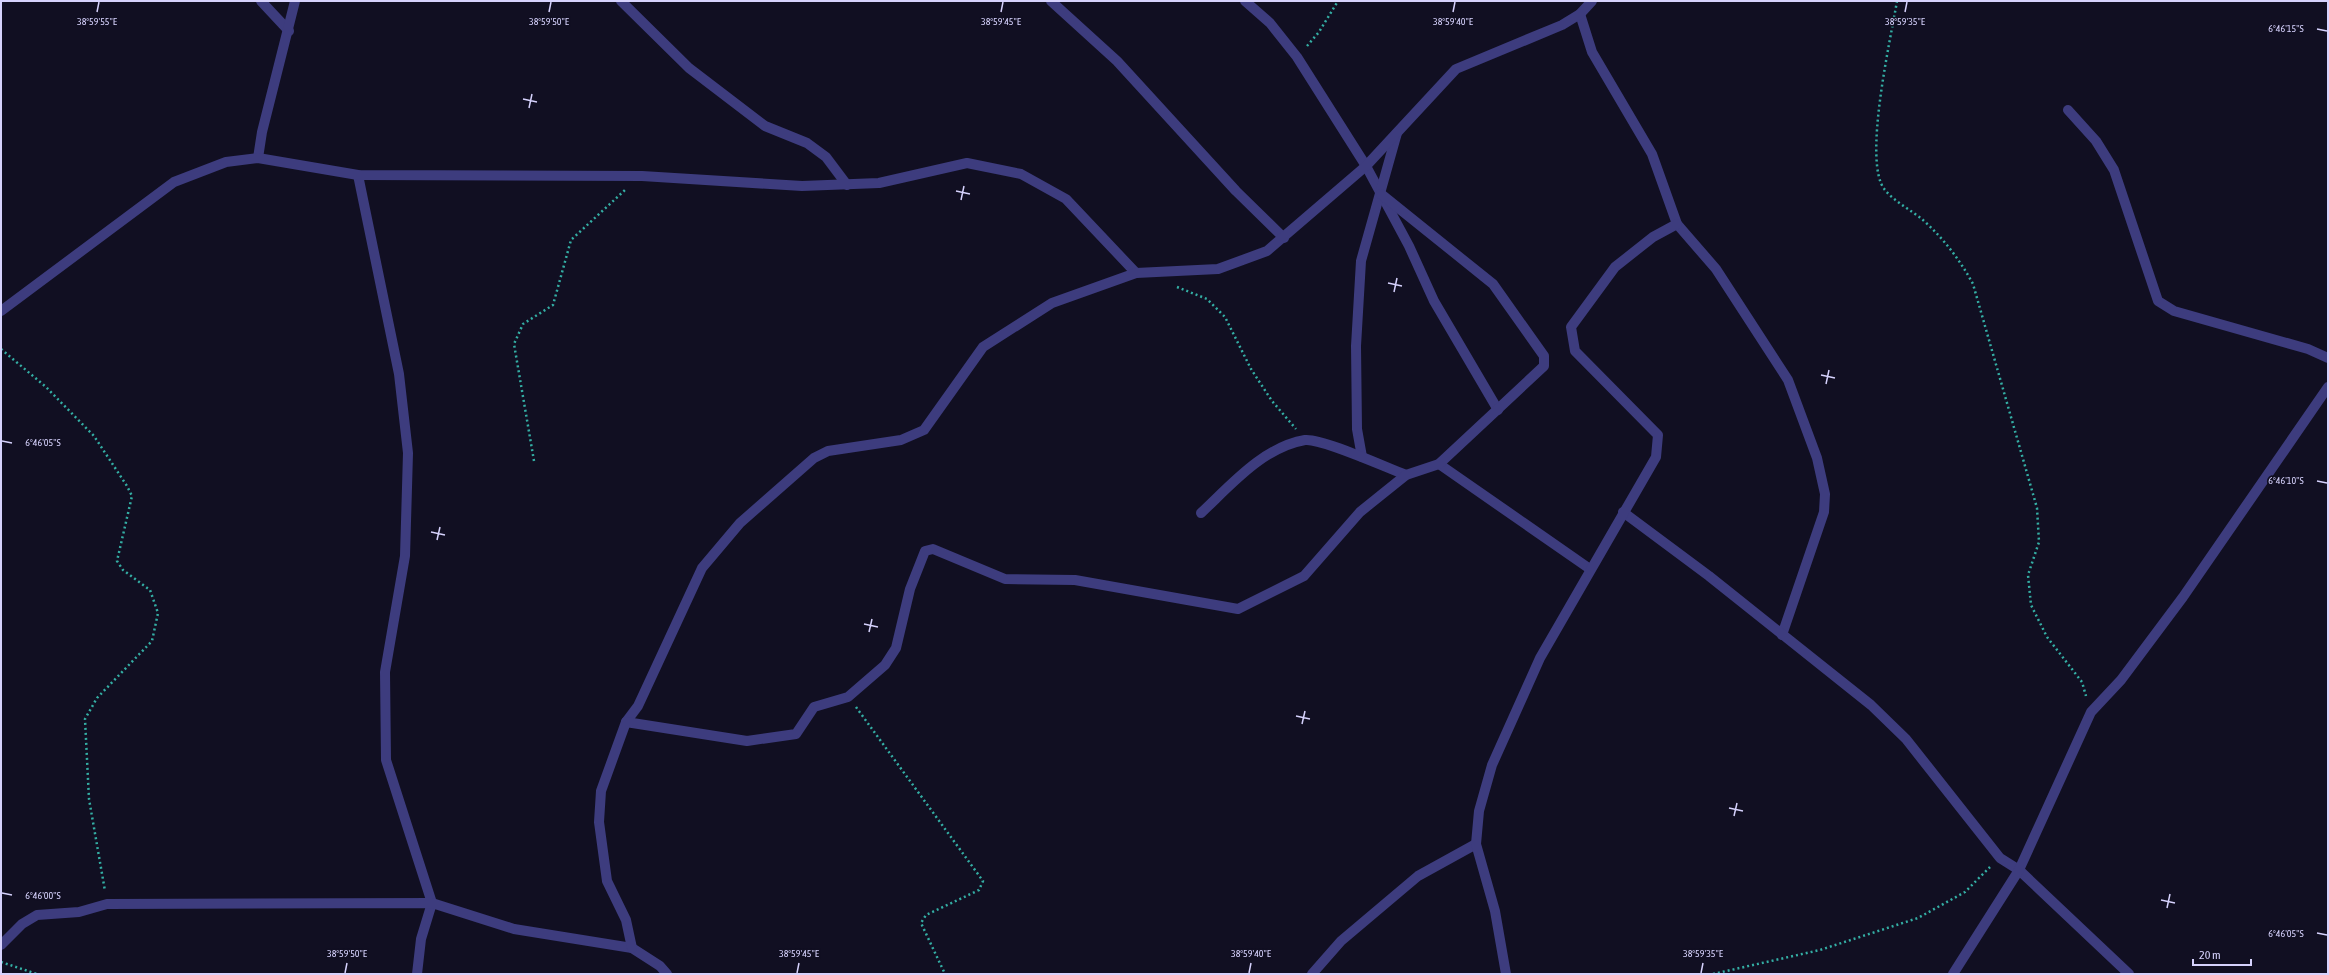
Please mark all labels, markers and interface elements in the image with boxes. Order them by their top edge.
text: 38°59'55"E [77,16,118,27]
text: 38°59'50"E [529,16,570,27]
text: 38°59'45"E [981,16,1022,27]
text: 38°59'40"E [1433,16,1474,27]
text: 38°59'35"E [1885,16,1926,27]
text: 6°46'15"S [2268,23,2304,34]
text: 6°46'05"S [25,437,61,448]
text: 6°46'10"S [2268,475,2304,486]
text: 6°46'00"S [25,890,61,901]
text: 6°46'05"S [2268,928,2304,939]
scale bar [2193,941,2251,967]
text: 38°59'50"E [327,948,368,959]
text: 38°59'45"E [779,948,820,959]
text: 38°59'40"E [1231,948,1272,959]
text: 38°59'35"E [1683,948,1724,959]
text: 20 m [2199,948,2221,962]

